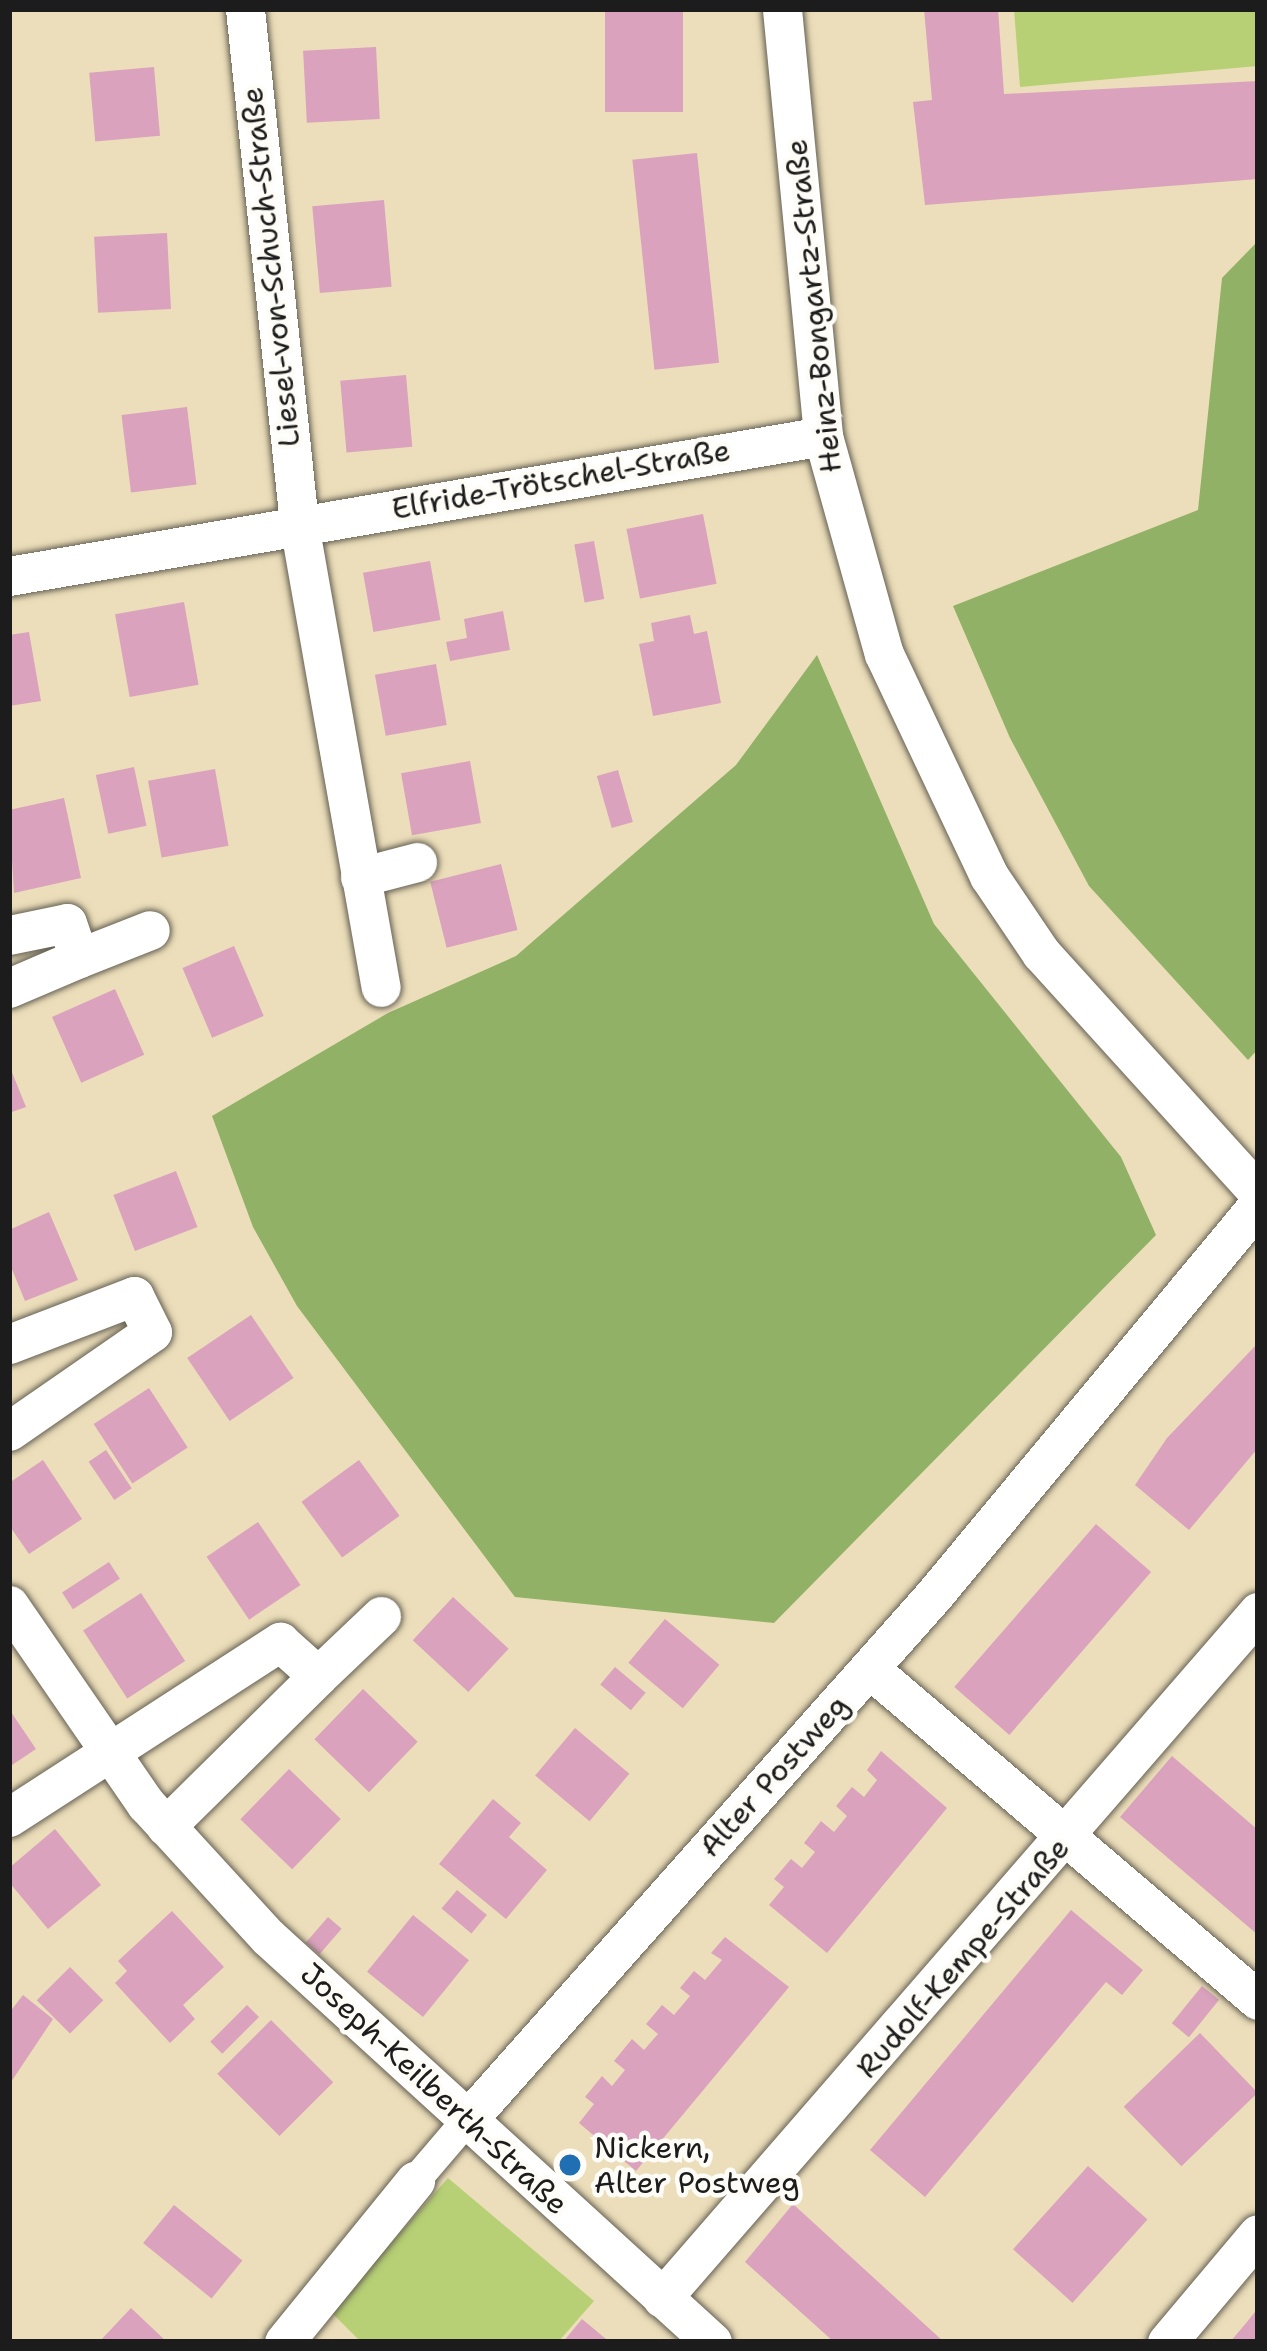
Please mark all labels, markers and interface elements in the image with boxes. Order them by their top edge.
street label: Liesel-von-Schuch-Straße [234,85,308,449]
street label: Heinz-Bongartz-Straße [779,137,849,475]
street label: Elfride-Trötschel-Straße [389,432,733,528]
street label: Alter Postweg [692,1688,856,1864]
street label: Rudolf-Kempe-Straße [849,1831,1077,2085]
street label: Joseph-Keilberth-Straße [293,1956,575,2222]
place label: Nickern, Alter Postweg [594,2130,800,2200]
marker: Nickern, Alter Postweg [557,2152,583,2178]

